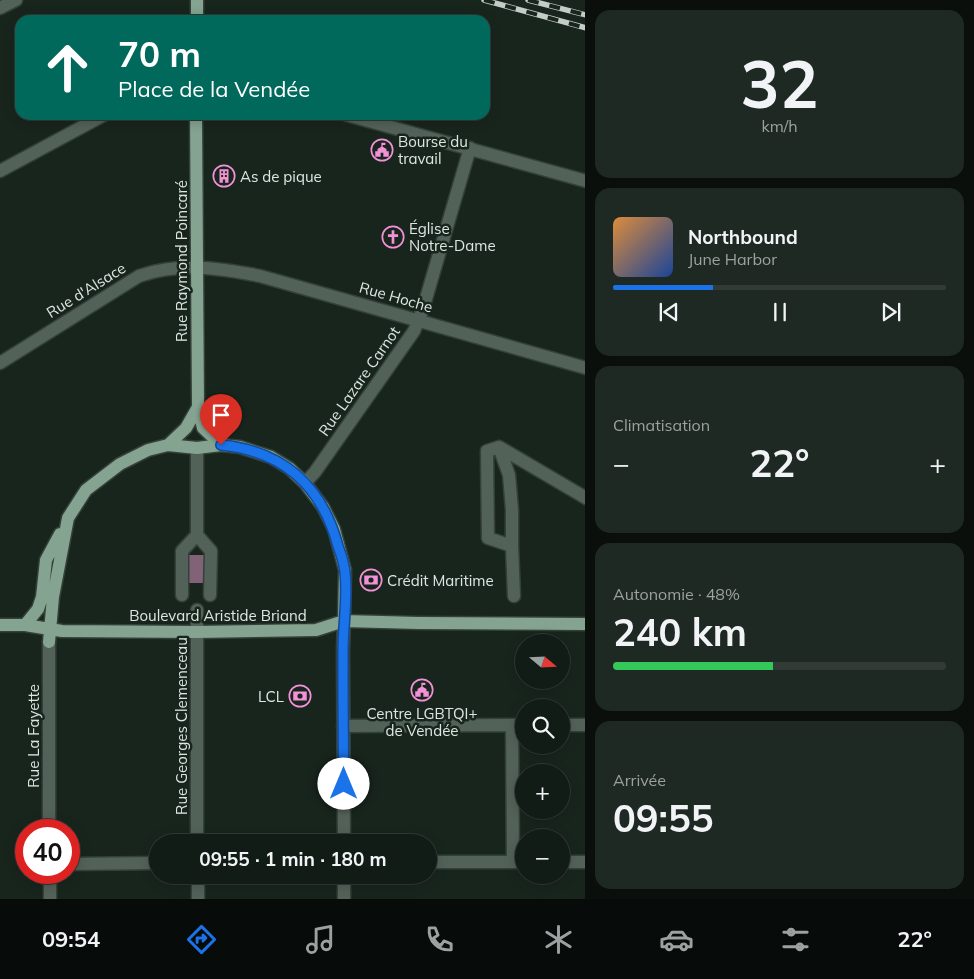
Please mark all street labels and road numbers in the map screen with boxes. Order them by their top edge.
street label: Rue Raymond Poincaré [172,180,191,342]
street label: Rue d'Alsace [43,258,129,322]
street label: Rue Hoche [357,277,435,317]
street label: Rue Lazare Carnot [314,323,404,439]
street label: Boulevard Aristide Briand [129,606,307,625]
street label: Rue Georges Clemenceau [172,637,191,815]
street label: Rue La Fayette [24,684,43,788]

